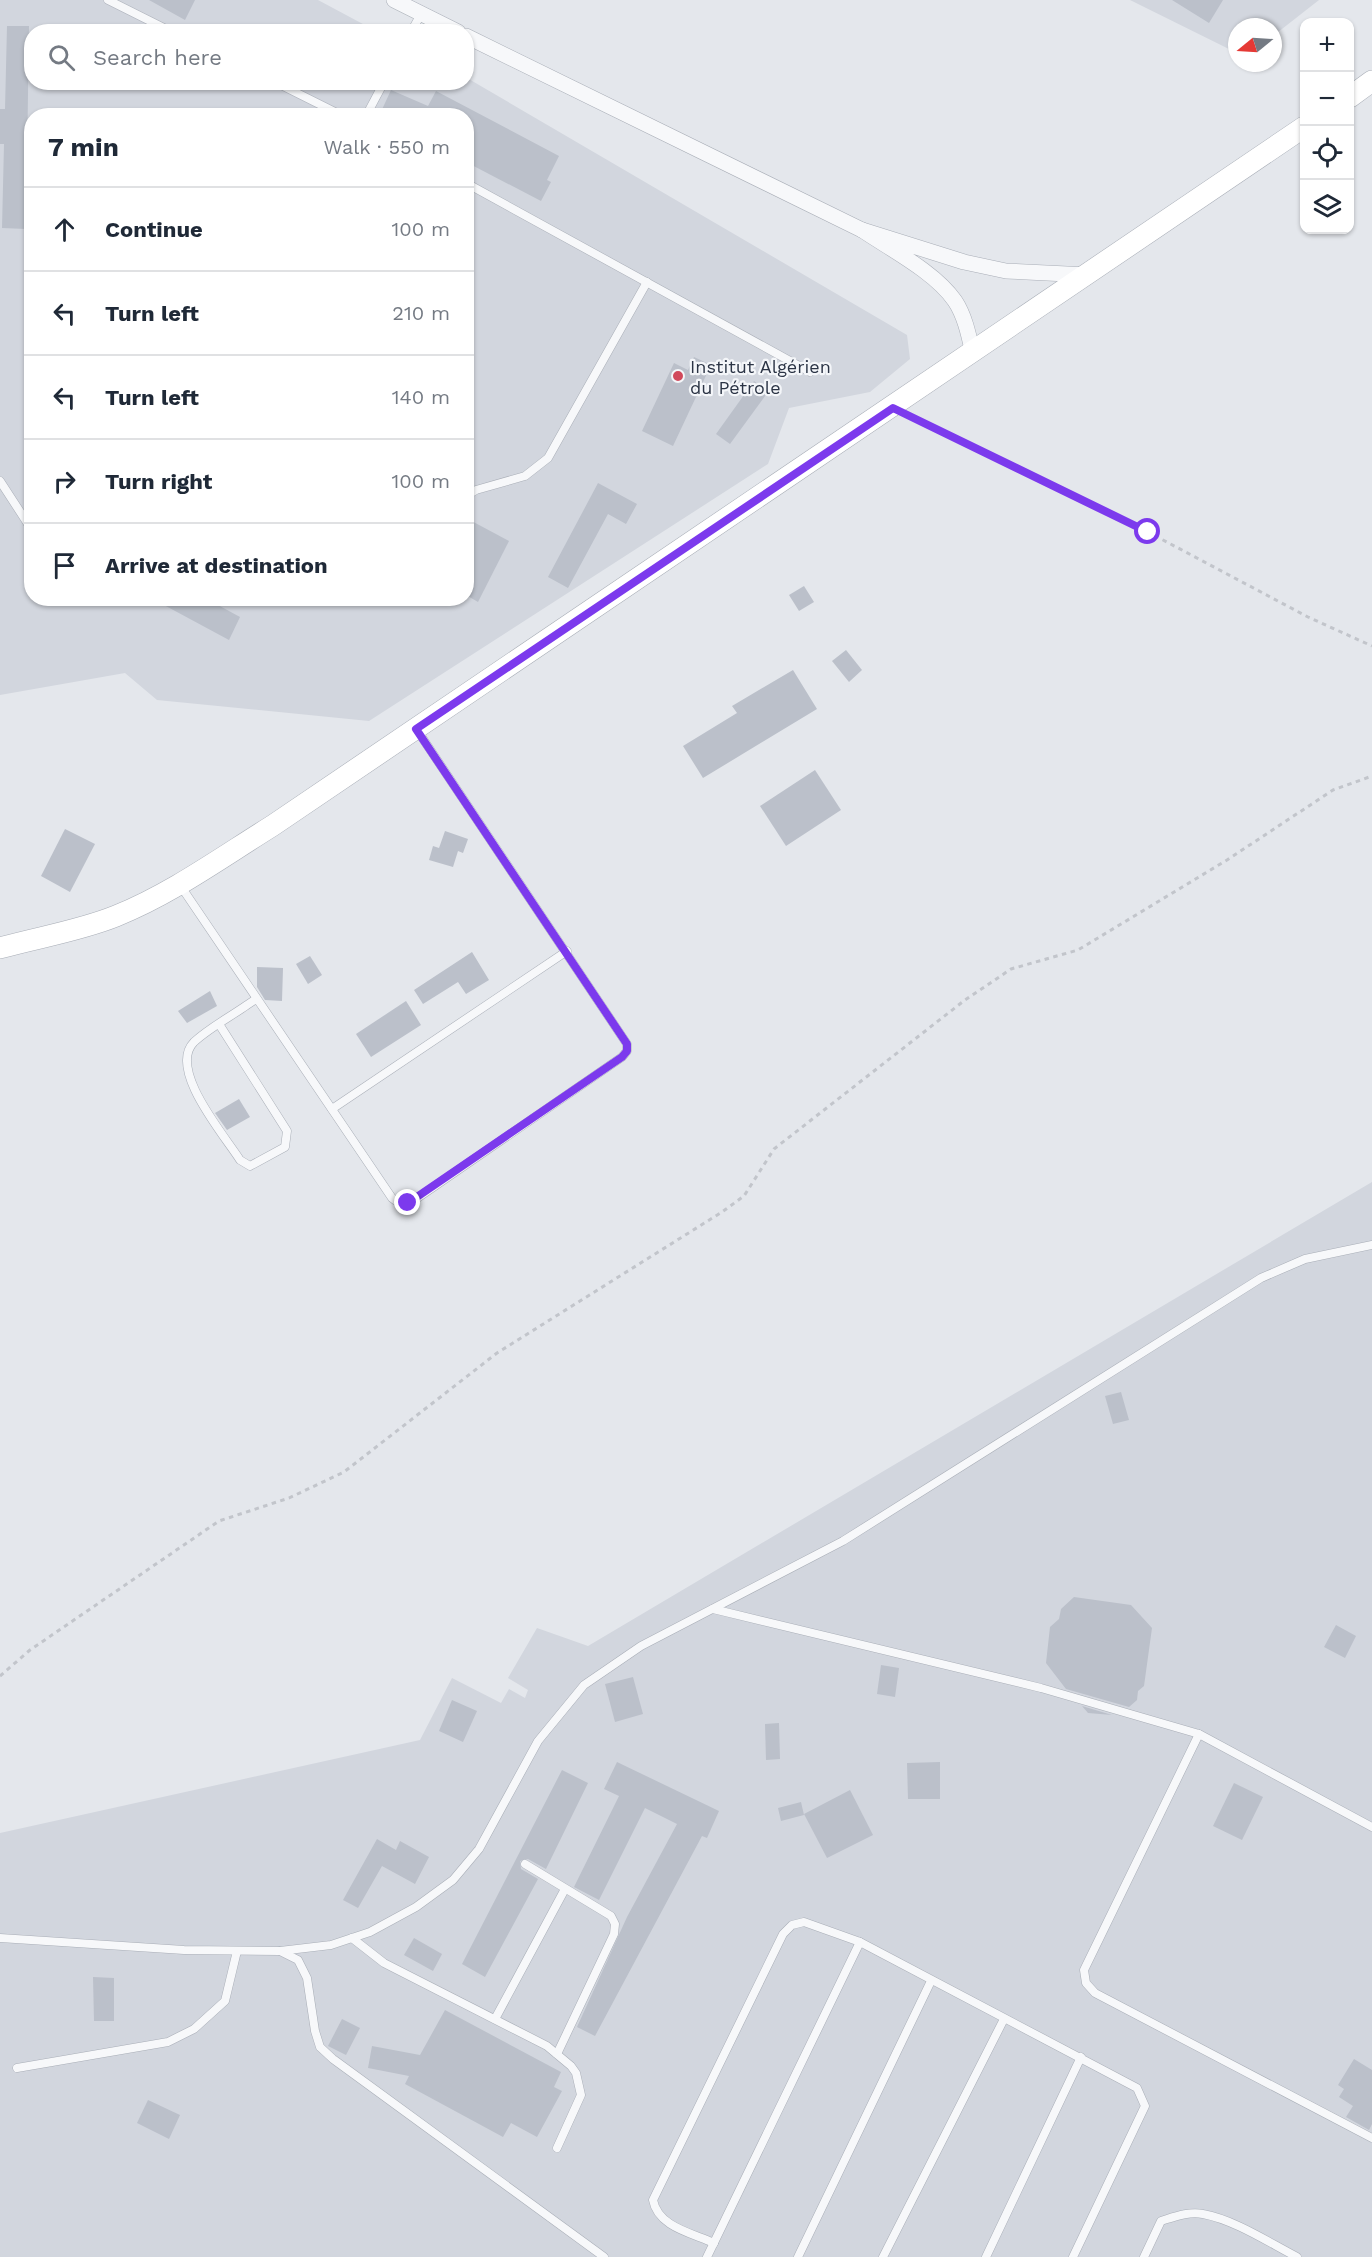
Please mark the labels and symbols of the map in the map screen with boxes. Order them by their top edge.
north arrow [1228,18,1282,72]
place label: Institut Algérien du Pétrole [690,356,831,398]
marker: Institut Algérien du Pétrole [671,369,685,383]
route start [1134,518,1160,544]
route end [394,1189,420,1215]

